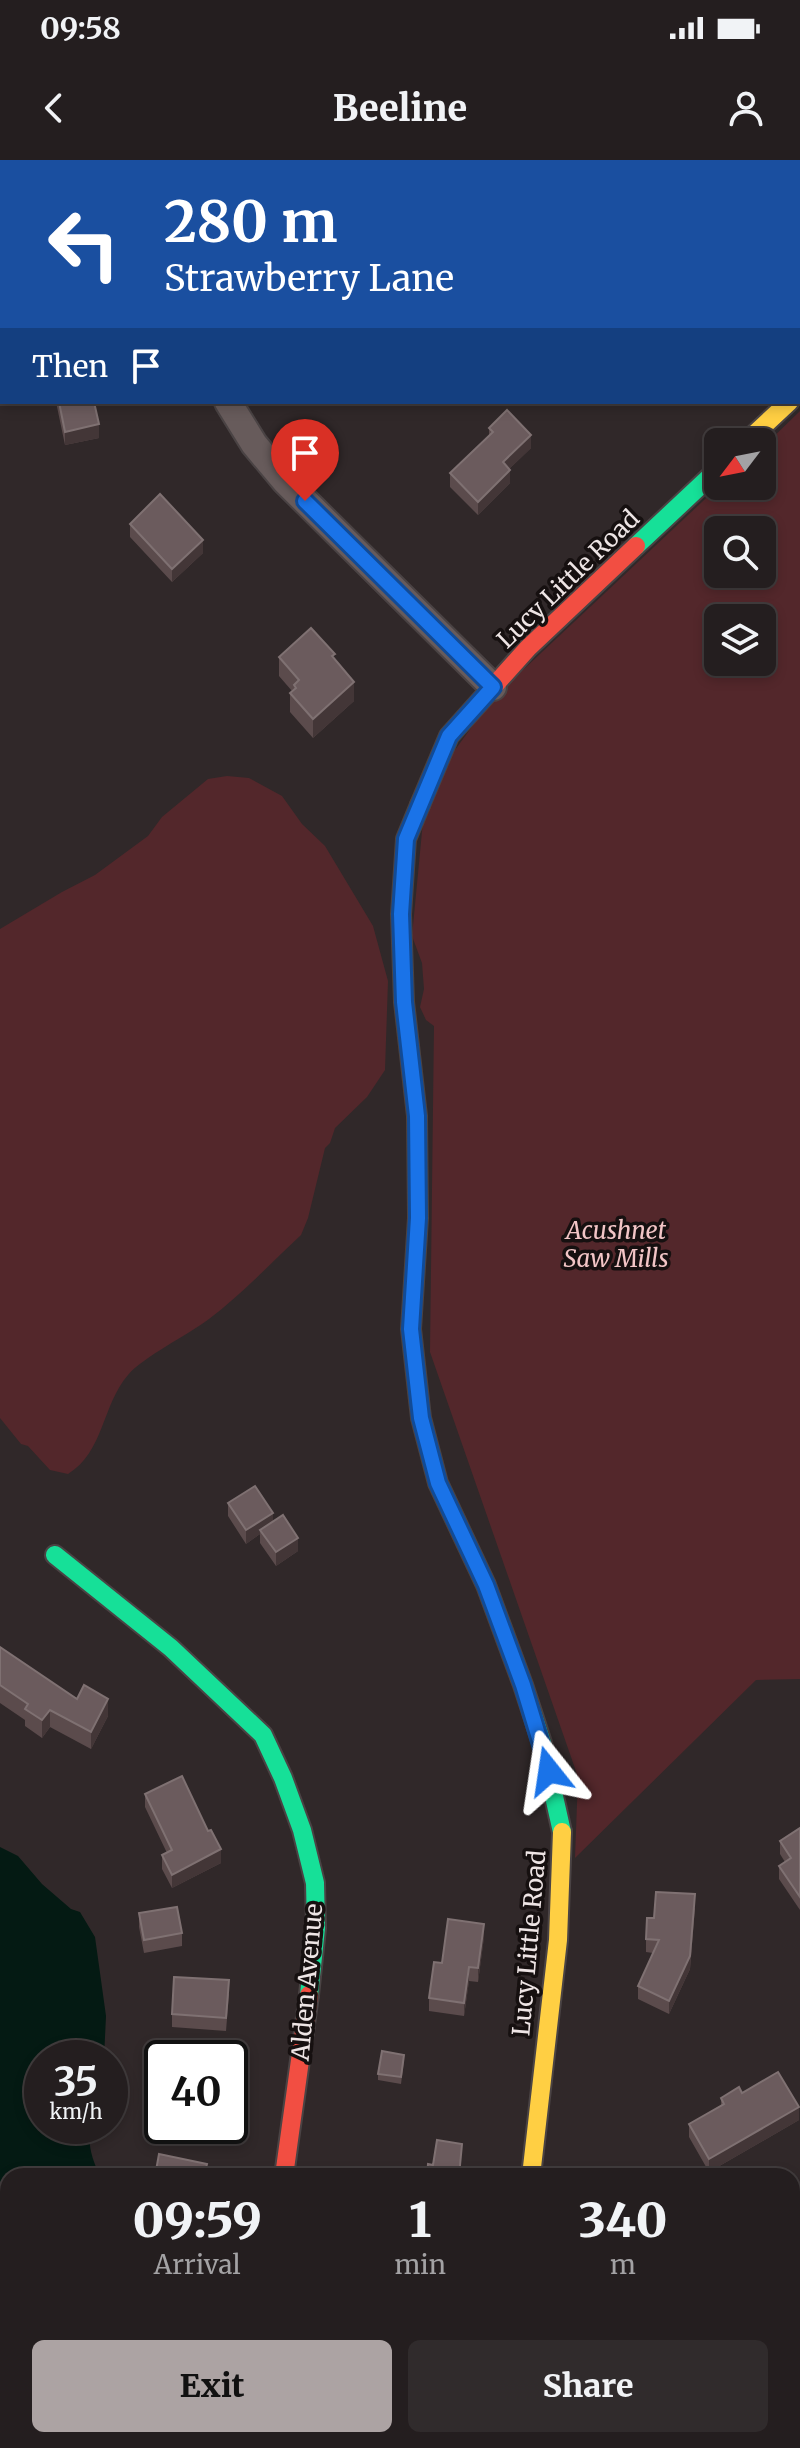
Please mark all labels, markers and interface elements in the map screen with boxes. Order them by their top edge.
text: 09:58 [40,9,121,47]
icon: back [32,86,76,130]
text: Beeline [333,86,467,131]
icon: person [724,86,768,130]
text: 280 m [164,187,338,257]
icon: left [32,192,136,296]
text: Strawberry Lane [164,256,454,301]
icon: arrive [124,344,168,388]
text: Then [32,347,108,385]
pin [271,419,339,501]
north arrow [704,428,776,500]
map controls [704,428,776,676]
icon: arrive [283,431,327,475]
street label: Lucy Little Road [490,503,646,655]
button: search [704,516,776,588]
button: layers [704,604,776,676]
park label: Acushnet Saw Mills [564,1215,668,1274]
position arrow [507,1729,591,1813]
street label: Lucy Little Road [505,1849,553,2037]
street label: Alden Avenue [285,1902,329,2063]
speed limit sign: 40 [144,2040,248,2144]
text: 35 [54,2057,98,2107]
text: km/h [50,2099,102,2124]
text: 09:59 [132,2190,262,2250]
text: 1 [409,2190,431,2250]
text: 340 [578,2190,668,2250]
text: Arrival [154,2248,241,2281]
text: min [395,2248,446,2281]
text: m [610,2248,636,2281]
button: Exit [32,2340,392,2432]
button: Share [408,2340,768,2432]

